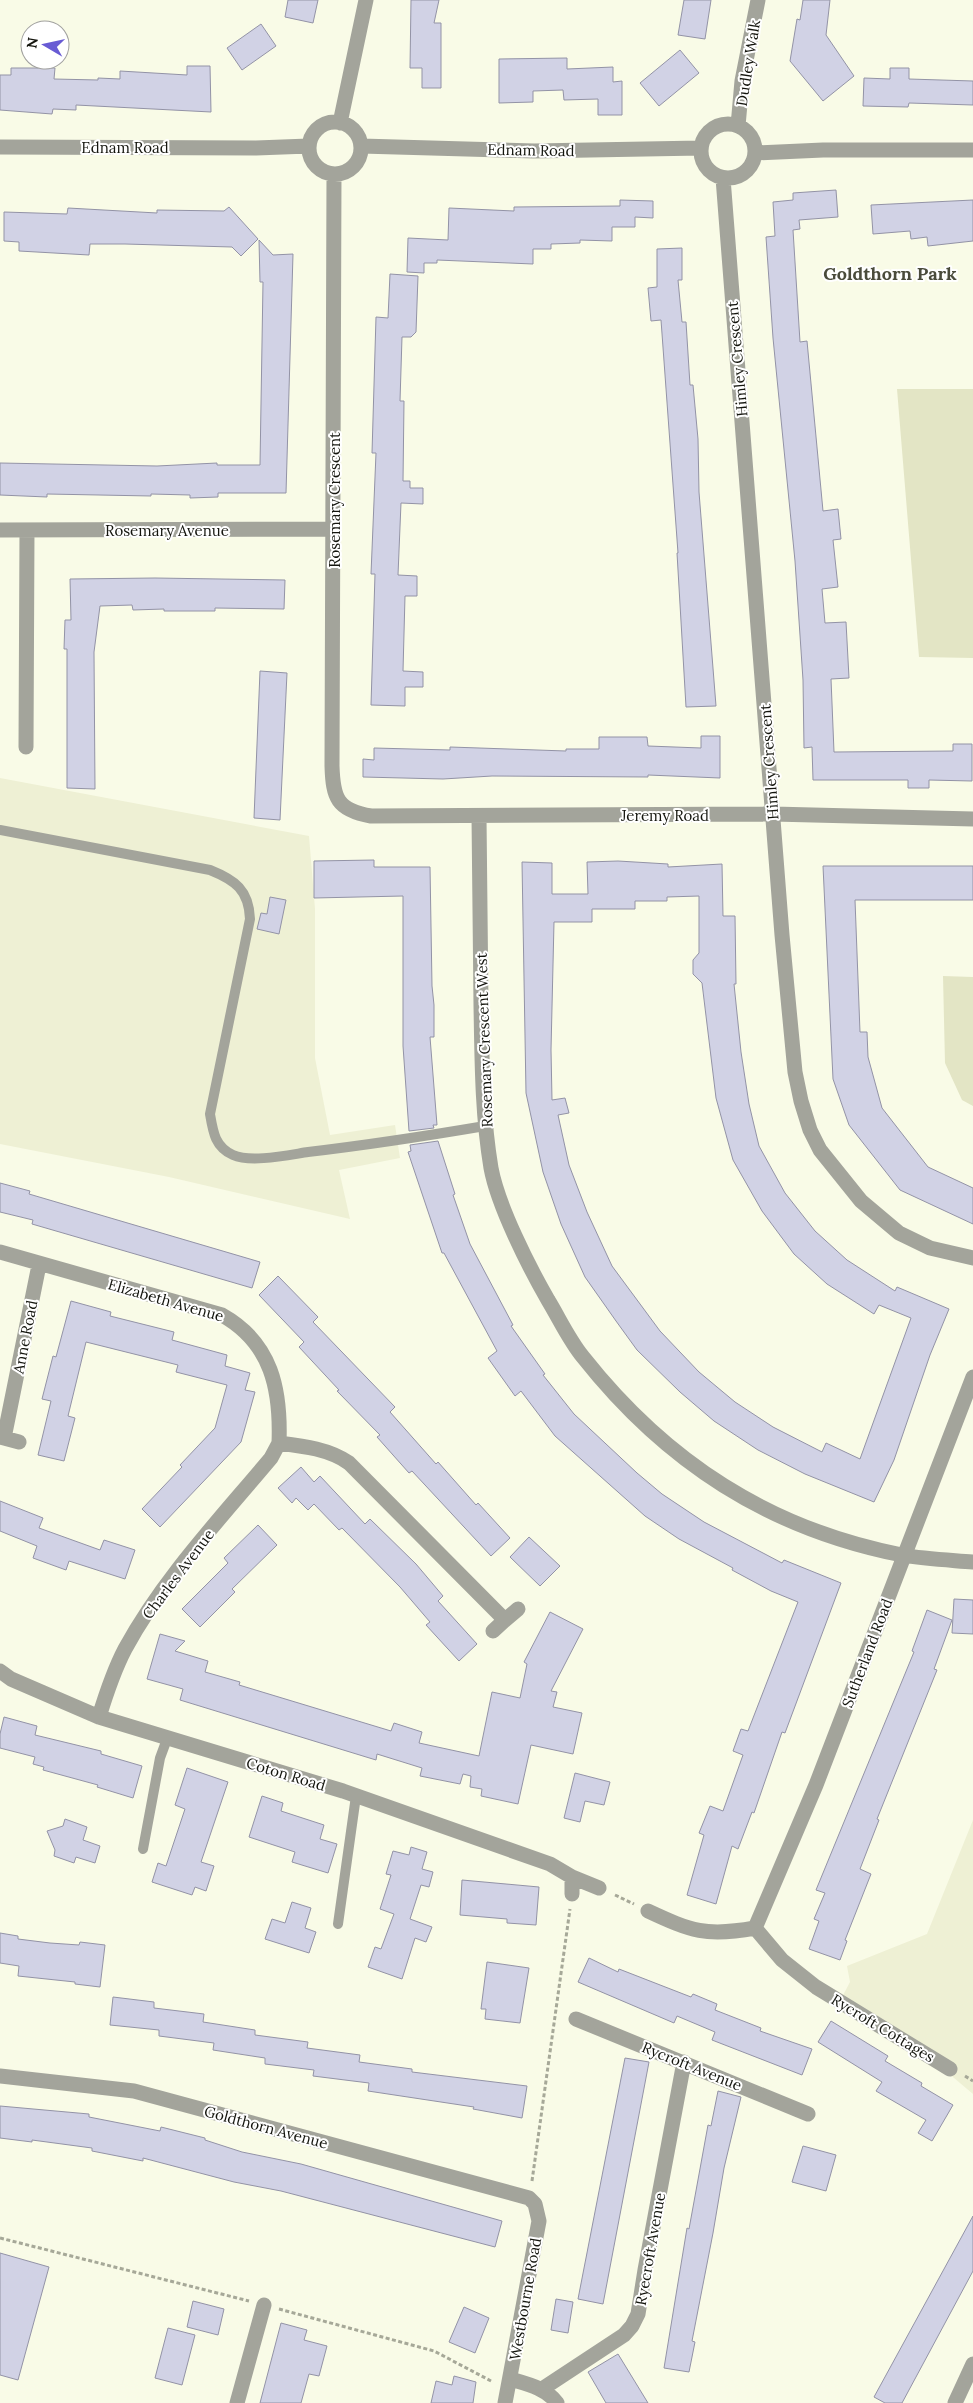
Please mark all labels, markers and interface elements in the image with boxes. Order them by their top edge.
street label: Dudley Walk [732,18,764,108]
north arrow [20,20,70,70]
text: N [22,36,42,50]
street label: Ednam Road [81,138,169,157]
street label: Ednam Road [487,140,575,160]
district label: Goldthorn Park [823,262,957,285]
street label: Himley Crescent [722,300,752,418]
street label: Rosemary Crescent [325,432,344,568]
street label: Rosemary Avenue [105,521,229,540]
street label: Himley Crescent [755,703,783,821]
street label: Jeremy Road [620,806,709,825]
street label: Rosemary Crescent West [471,952,497,1128]
street label: Elizabeth Avenue [106,1274,226,1326]
street label: Anne Road [8,1299,41,1376]
street label: Charles Avenue [138,1525,218,1623]
street label: Sutherland Road [837,1596,897,1710]
street label: Coton Road [244,1753,328,1795]
street label: Rycroft Cottages [828,1990,938,2066]
street label: Rycroft Avenue [639,2037,745,2095]
street label: Goldthorn Avenue [202,2101,330,2153]
street label: Ryecroft Avenue [631,2191,669,2307]
street label: Westbourne Road [505,2236,545,2362]

